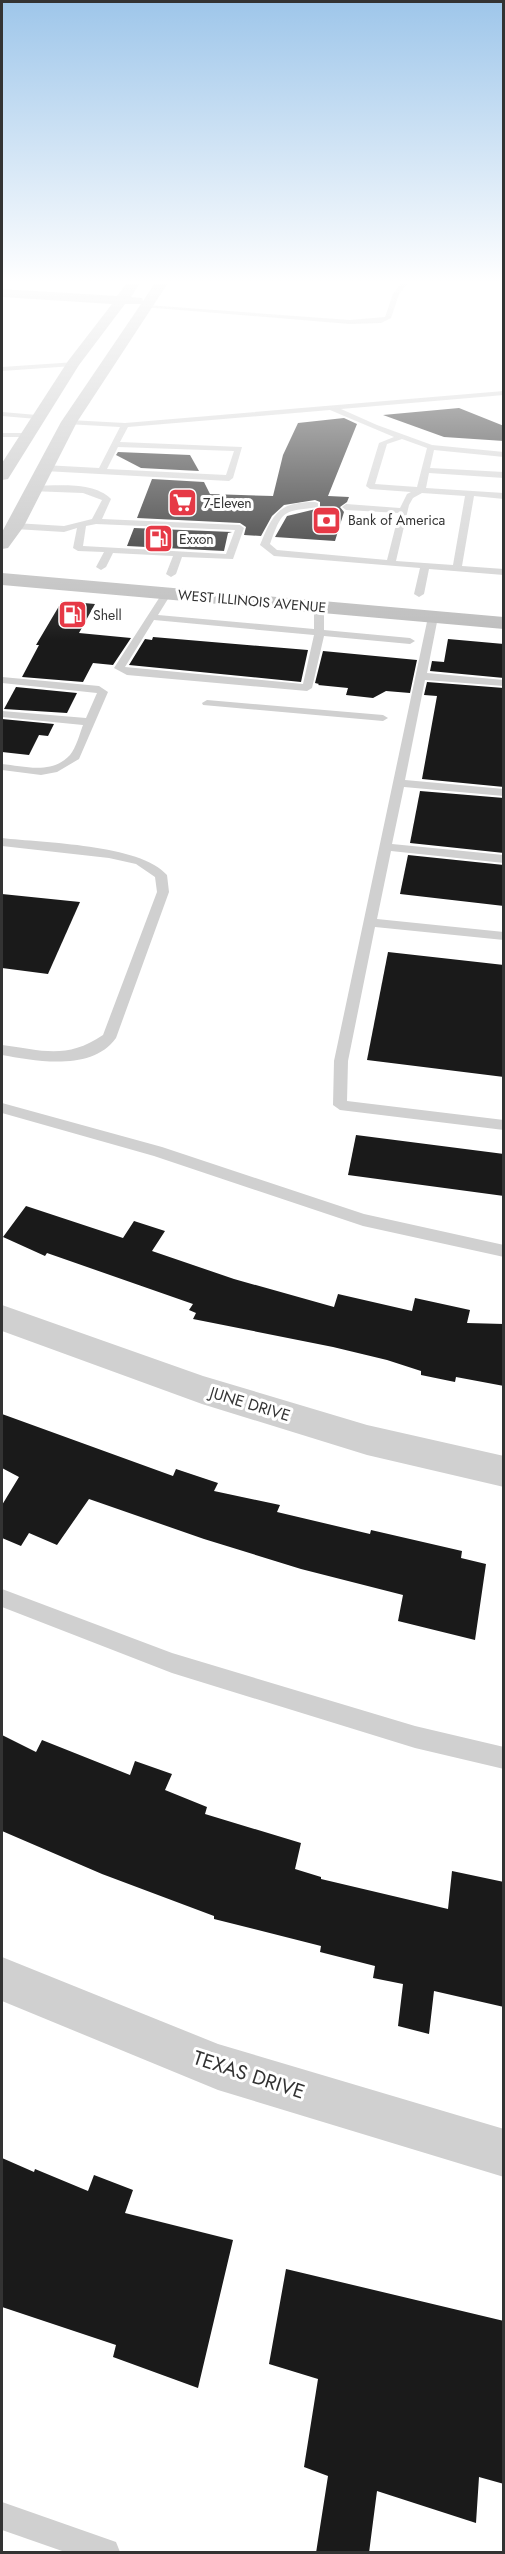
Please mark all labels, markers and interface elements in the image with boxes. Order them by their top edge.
supermarket icon: 7-Eleven [166,487,198,519]
place label: 7-Eleven [203,493,252,513]
bank icon: Bank of America [311,504,343,536]
place label: Bank of America [348,510,445,530]
fuel station icon: Exxon [142,523,174,555]
place label: Exxon [179,529,214,549]
street label: WEST ILLINOIS AVENUE [177,585,327,617]
fuel station icon: Shell [56,599,88,631]
place label: Shell [93,605,122,625]
street label: JUNE DRIVE [205,1380,293,1427]
street label: TEXAS DRIVE [190,2043,308,2107]

